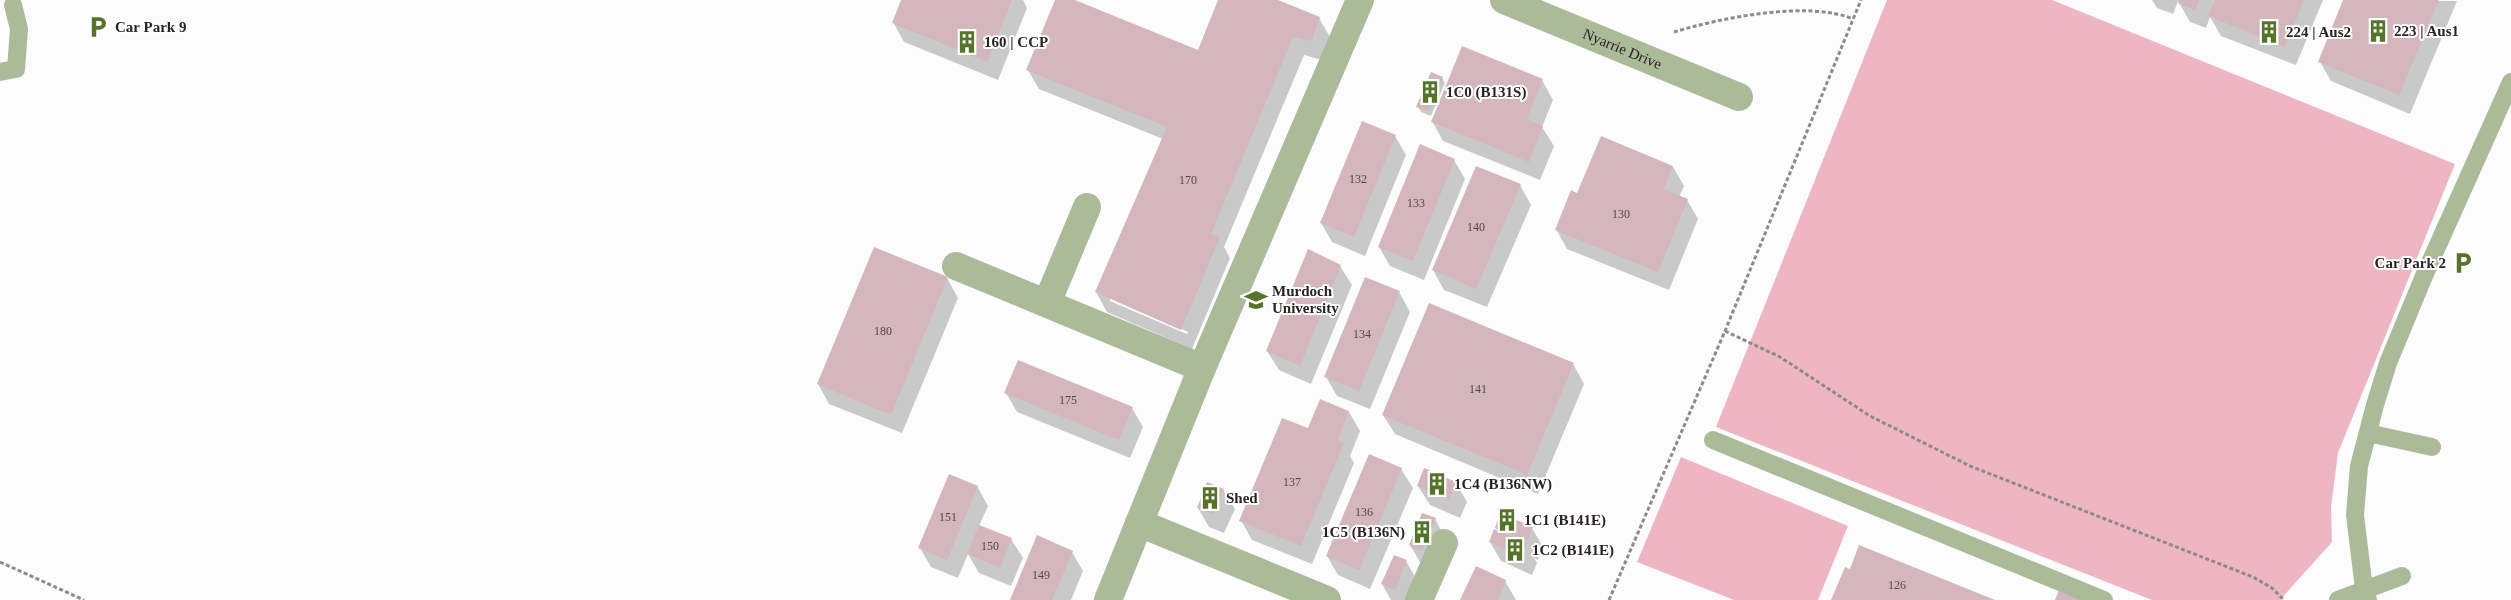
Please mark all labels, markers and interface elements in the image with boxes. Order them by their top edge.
parking icon: Car Park 9 [85,14,111,40]
building icon: 223 | Aus1 [2365,18,2391,44]
place label: Car Park 9 [115,19,186,35]
building icon: 224 | Aus2 [2256,19,2282,45]
place label: 223 | Aus1 [2394,23,2459,39]
place label: 224 | Aus2 [2286,24,2351,40]
street label: Nyarrie Drive [1581,25,1664,72]
building icon: 160 | CCP [954,29,980,55]
place label: 160 | CCP [984,34,1048,50]
building icon: 1C0 (B131S) [1417,79,1443,105]
place label: 1C0 (B131S) [1446,84,1526,101]
house number: 132 [1349,172,1367,186]
house number: 170 [1179,173,1197,187]
house number: 133 [1407,196,1425,210]
house number: 130 [1612,207,1630,221]
house number: 140 [1467,220,1485,234]
parking icon: Car Park 2 [2450,250,2476,276]
place label: Car Park 2 [2375,255,2446,271]
place label: Murdoch University [1272,283,1339,316]
school or university icon: Murdoch University [1243,287,1269,313]
house number: 180 [874,324,892,338]
house number: 134 [1353,327,1371,341]
house number: 141 [1469,382,1487,396]
house number: 175 [1059,393,1077,407]
building icon: 1C4 (B136NW) [1424,471,1450,497]
house number: 137 [1283,475,1301,489]
place label: 1C4 (B136NW) [1454,476,1552,493]
building icon: Shed [1197,485,1223,511]
place label: Shed [1226,490,1258,506]
house number: 136 [1355,505,1373,519]
building icon: 1C1 (B141E) [1494,507,1520,533]
house number: 151 [939,510,957,524]
place label: 1C1 (B141E) [1524,512,1606,529]
building icon: 1C5 (B136N) [1409,519,1435,545]
place label: 1C5 (B136N) [1322,524,1405,541]
building icon: 1C2 (B141E) [1502,537,1528,563]
house number: 150 [981,539,999,553]
place label: 1C2 (B141E) [1532,542,1614,559]
house number: 149 [1032,568,1050,582]
house number: 126 [1888,578,1906,592]

